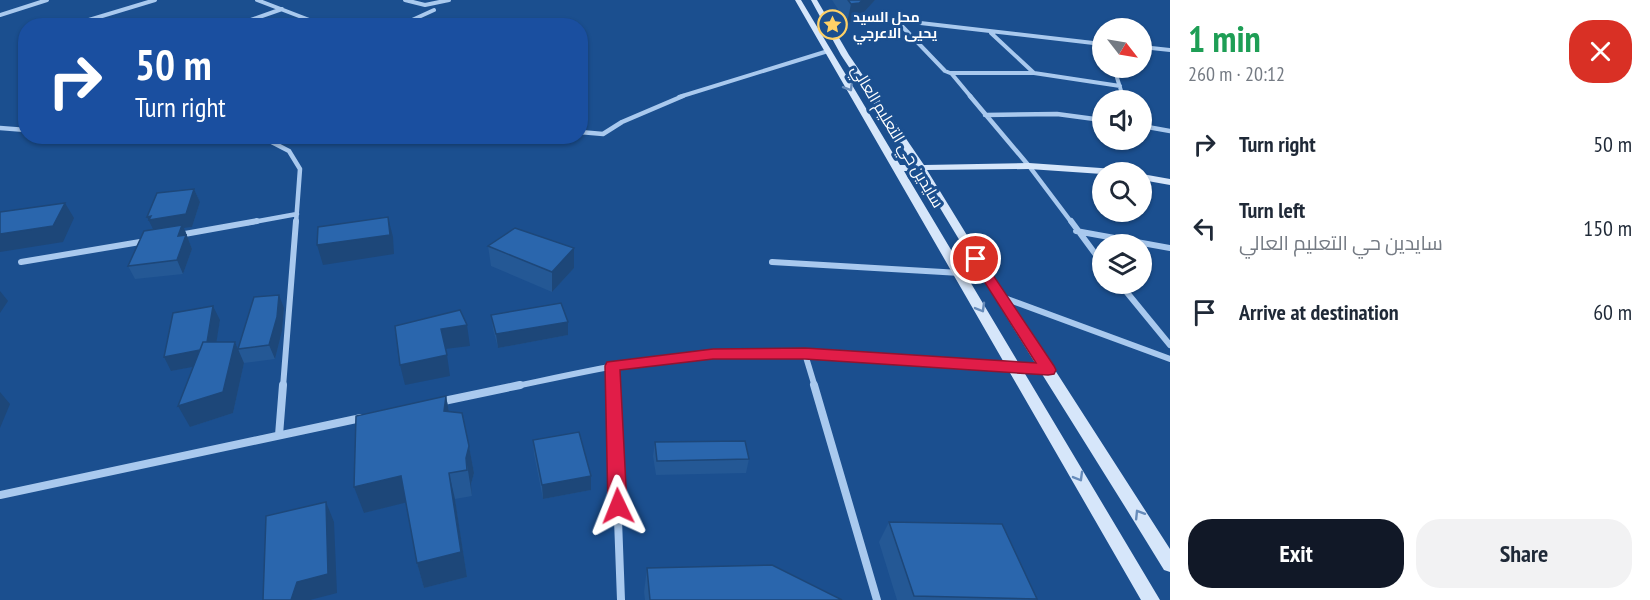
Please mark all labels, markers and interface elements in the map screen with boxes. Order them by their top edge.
place label: محل السيد يحيى الاعرجي [853,8,937,45]
place icon: محل السيد يحيى الاعرجي [816,9,848,41]
text: 1 min [1188,15,1261,62]
north arrow [1092,18,1152,78]
map controls [1092,18,1152,294]
button: close [1569,20,1632,83]
text: 50 m [135,37,212,92]
icon: right [36,42,114,120]
street label: سايدين حي التعليم العالي [844,61,949,213]
text: 260 m · 20:12 [1188,61,1285,87]
one-way arrow [842,81,854,91]
text: Turn right [135,90,226,124]
button: sound [1092,90,1152,150]
icon: right [1188,128,1221,161]
text: Turn right [1239,130,1316,158]
text: 50 m [1593,130,1632,158]
button: search [1092,162,1152,222]
text: Turn left [1239,196,1305,224]
icon: left [1188,212,1221,245]
text: 150 m [1583,214,1632,242]
text: سايدين حي التعليم العالي [1239,230,1443,256]
pin [950,233,1001,284]
button: layers [1092,234,1152,294]
icon: arrive [959,242,992,275]
icon: arrive [1188,296,1221,329]
text: Arrive at destination [1239,298,1399,326]
text: 60 m [1593,298,1632,326]
one-way arrow [974,302,985,312]
one-way arrow [1072,471,1084,481]
position arrow [586,474,650,538]
one-way arrow [1134,510,1146,520]
button: Exit [1188,519,1404,588]
button: Share [1416,519,1632,588]

